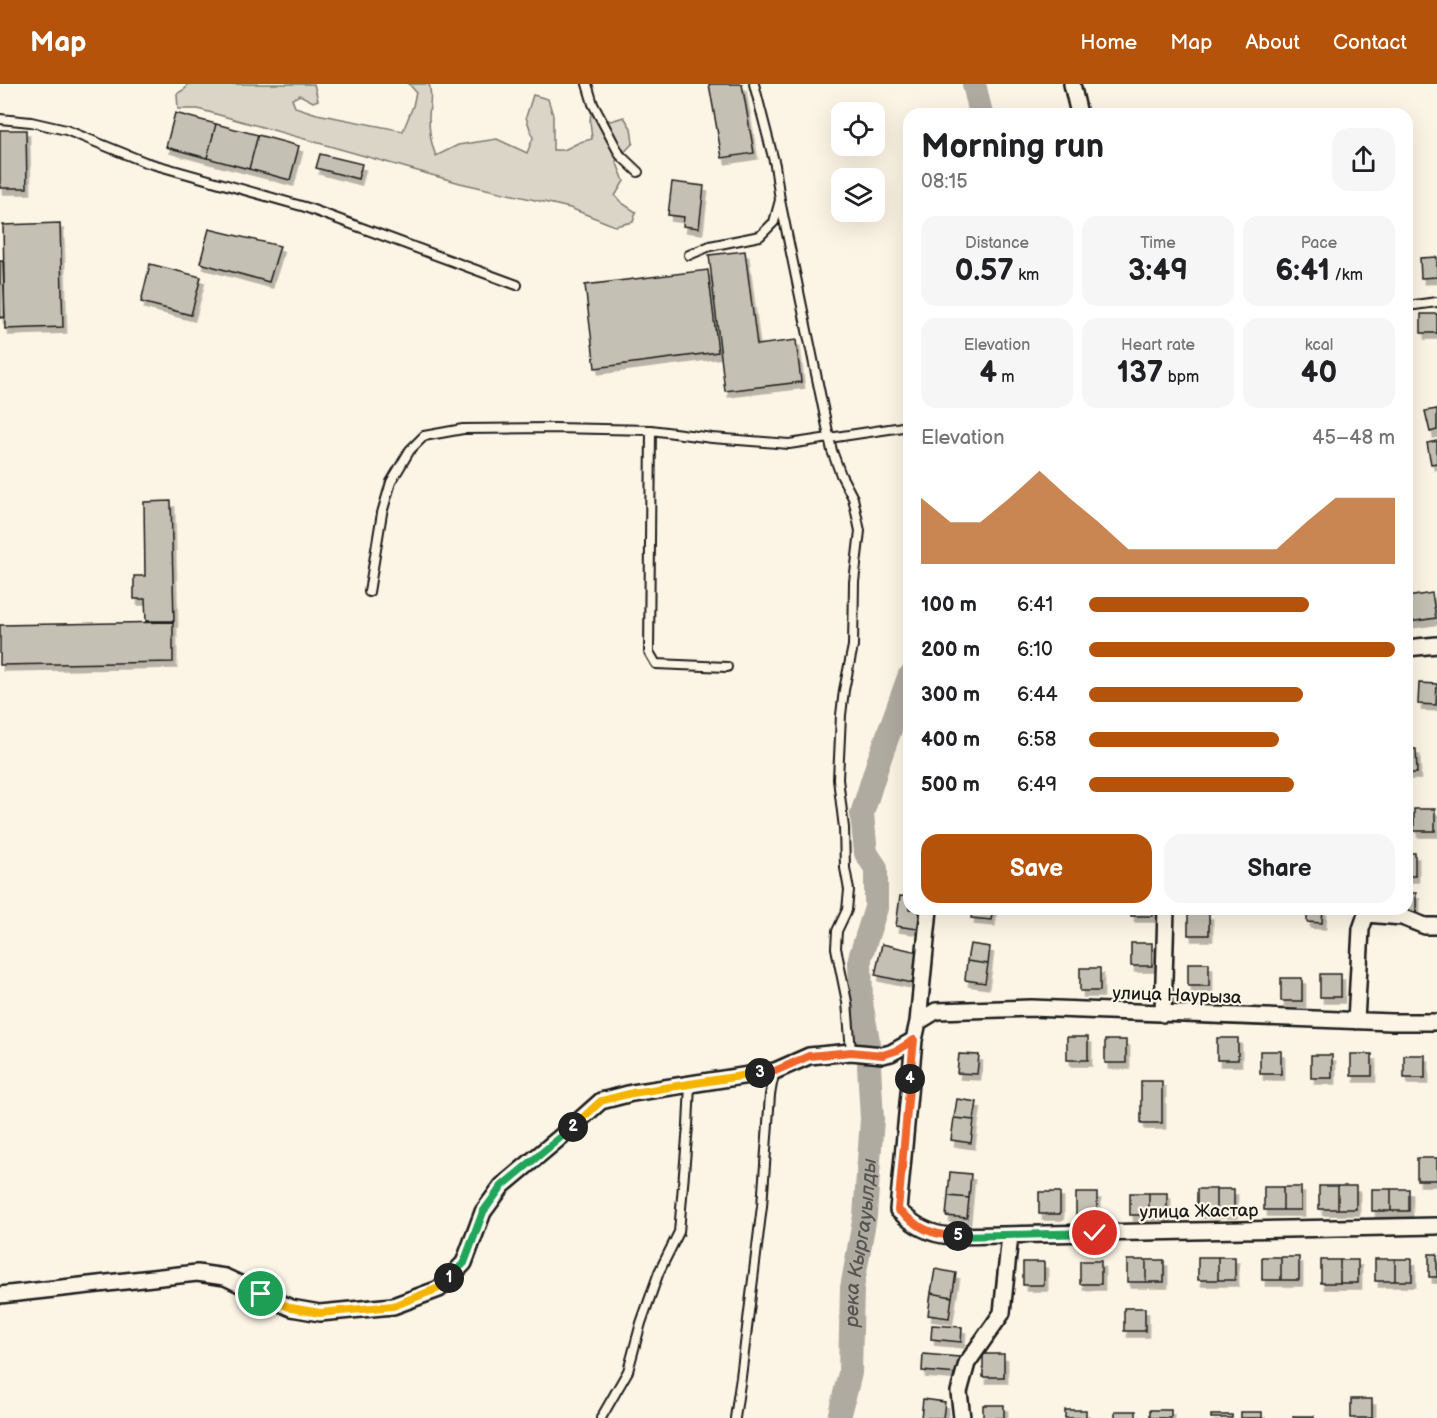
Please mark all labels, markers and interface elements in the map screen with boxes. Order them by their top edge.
text: Map [30,26,86,59]
text: Home [1080,30,1137,55]
text: Map [1170,30,1212,55]
text: About [1245,30,1300,55]
text: Contact [1333,30,1407,55]
map controls [831,102,885,222]
button: locate [831,102,885,156]
text: Morning run [921,127,1104,167]
button: share [1332,128,1395,191]
button: layers [831,168,885,222]
text: 08:15 [921,170,968,194]
text: Distance [965,234,1029,253]
text: Time [1140,234,1176,253]
text: Pace [1301,234,1337,253]
text: 0.57 [955,253,1014,289]
text: 3:49 [1128,253,1188,289]
text: 6:41 [1275,253,1330,289]
text: km [1014,266,1039,285]
text: /km [1330,266,1363,285]
text: Elevation [964,336,1030,355]
text: Heart rate [1121,336,1195,355]
text: kcal [1305,336,1333,355]
text: 4 [979,355,997,391]
text: 137 [1117,355,1163,391]
text: 40 [1301,355,1337,391]
text: m [997,368,1015,387]
text: bpm [1163,368,1199,387]
text: Elevation [921,426,1004,450]
text: 45–48 m [1312,426,1395,450]
text: 100 m [921,593,977,617]
text: 6:41 [1017,593,1053,617]
text: 200 m [921,638,980,662]
text: 6:10 [1017,638,1053,662]
text: 300 m [921,683,980,707]
text: 6:44 [1017,683,1058,707]
text: 400 m [921,728,980,752]
text: 6:58 [1017,728,1056,752]
text: 500 m [921,773,980,797]
text: 6:49 [1017,773,1057,797]
button: Save [921,834,1152,903]
button: Share [1164,834,1395,903]
street label: улица Наурыза [1112,983,1242,1008]
pin: 3 [745,1058,775,1088]
text: 3 [755,1063,765,1082]
pin: 4 [895,1064,925,1094]
text: 4 [905,1069,915,1088]
pin: 2 [558,1112,588,1142]
text: 2 [568,1117,578,1136]
water label: река Кыргауылды [840,1157,882,1329]
street label: улица Жастар [1139,1200,1259,1223]
pin [1069,1207,1120,1258]
icon: check [1078,1216,1111,1249]
pin: 5 [943,1221,973,1251]
text: 5 [953,1226,963,1245]
pin: 1 [434,1263,464,1293]
pin [235,1268,286,1319]
text: 1 [446,1268,452,1287]
icon: arrive [244,1277,277,1310]

